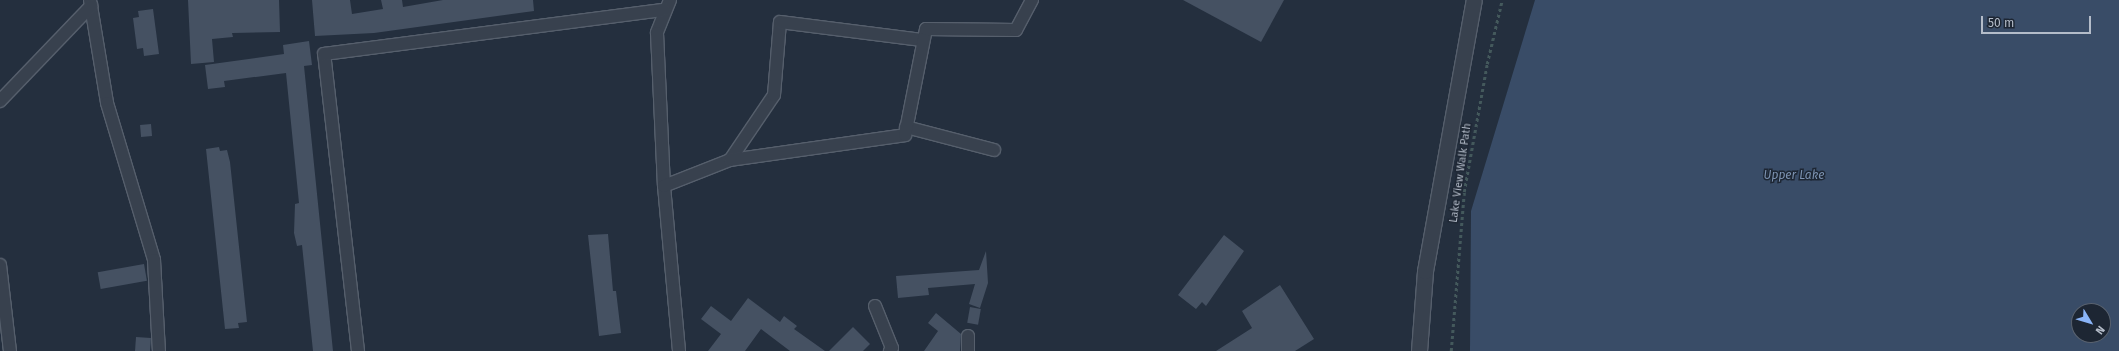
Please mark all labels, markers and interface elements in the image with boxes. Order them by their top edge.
scale bar [1983,8,2093,34]
text: 50 m [1988,16,2014,30]
street label: Lake View Walk Path [1447,122,1475,224]
water label: Upper Lake [1764,169,1824,183]
north arrow [2071,303,2111,343]
text: N [2093,323,2107,337]

